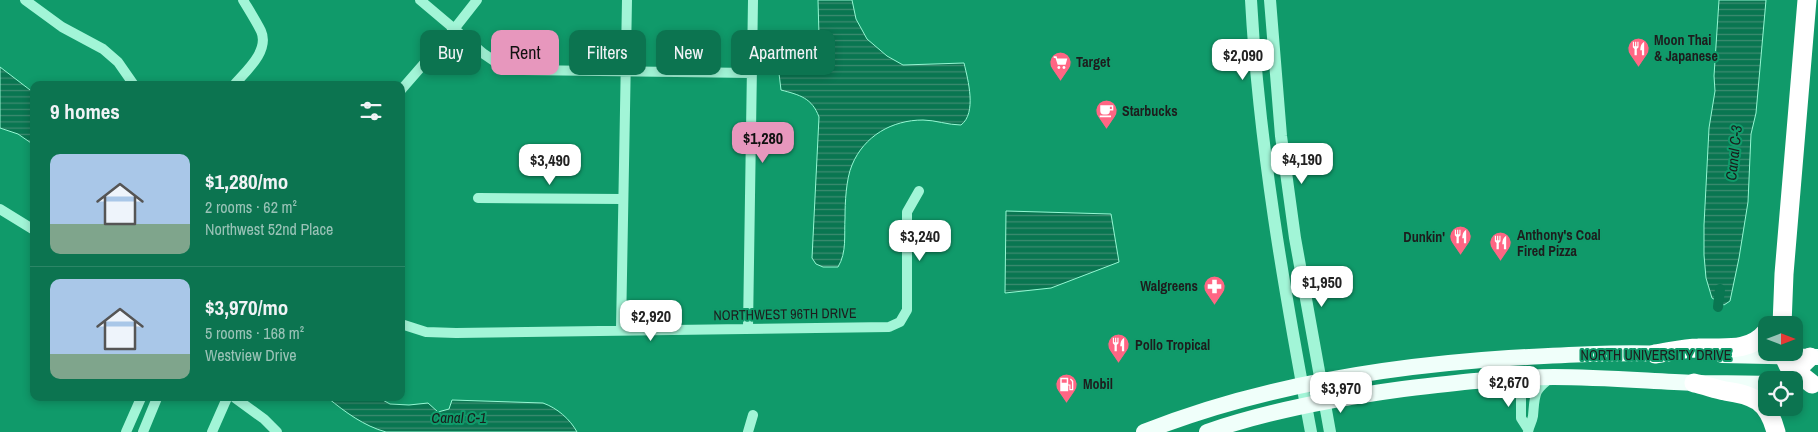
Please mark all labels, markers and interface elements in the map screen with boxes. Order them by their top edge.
chip: Buy [420,30,481,75]
chip: Rent [491,30,559,75]
chip: Filters [569,30,646,75]
chip: New [656,30,721,75]
chip: Apartment [731,30,835,75]
place label: Moon Thai & Japanese [1654,31,1718,65]
restaurant icon: Moon Thai & Japanese [1626,36,1650,67]
pin: $2,090 [1202,38,1284,81]
text: $2,090 [1223,44,1263,66]
supermarket icon: Target [1048,50,1072,81]
place label: Target [1076,53,1110,71]
text: 9 homes [50,97,120,126]
icon: filters [357,97,385,125]
cafe icon: Starbucks [1094,99,1118,130]
place label: Starbucks [1122,102,1178,120]
pin: $1,280 [722,121,804,164]
water label: Canal C-3 [1720,124,1747,182]
text: $1,280 [743,127,783,149]
pin: $4,190 [1261,142,1343,185]
pin: $3,490 [509,144,591,186]
text: $4,190 [1282,148,1322,170]
text: $3,490 [530,149,570,171]
text: $1,280/mo [205,167,288,196]
icon: home [90,174,150,234]
text: 2 rooms · 62 m² [205,196,297,218]
text: Northwest 52nd Place [205,218,333,240]
pin: $3,240 [879,220,961,262]
text: $3,240 [900,225,940,247]
restaurant icon: Dunkin' [1449,225,1473,256]
place label: Anthony's Coal Fired Pizza [1517,226,1601,260]
place label: Dunkin' [1403,228,1445,246]
restaurant icon: Anthony's Coal Fired Pizza [1489,231,1513,262]
pin: $1,950 [1281,266,1363,308]
text: $1,950 [1302,271,1342,293]
pharmacy icon: Walgreens [1202,274,1226,305]
place label: Walgreens [1140,277,1198,295]
text: $3,970/mo [205,293,288,322]
icon: home [90,299,150,359]
pin: $2,920 [610,300,692,342]
street label: NORTHWEST 96TH DRIVE [713,304,857,324]
text: $2,920 [631,305,671,327]
north arrow [1758,316,1802,361]
map controls [1758,316,1803,416]
text: 5 rooms · 168 m² [205,322,304,344]
restaurant icon: Pollo Tropical [1107,333,1131,364]
place label: Pollo Tropical [1135,336,1210,354]
text: Westview Drive [205,344,297,366]
street label: NORTH UNIVERSITY DRIVE [1581,346,1731,364]
pin: $2,670 [1468,366,1550,408]
text: $2,670 [1489,371,1529,393]
button: locate [1758,371,1803,416]
fuel station icon: Mobil [1055,372,1079,403]
pin: $3,970 [1300,372,1382,414]
place label: Mobil [1083,375,1113,393]
text: $3,970 [1321,377,1361,399]
water label: Canal C-1 [431,407,487,428]

